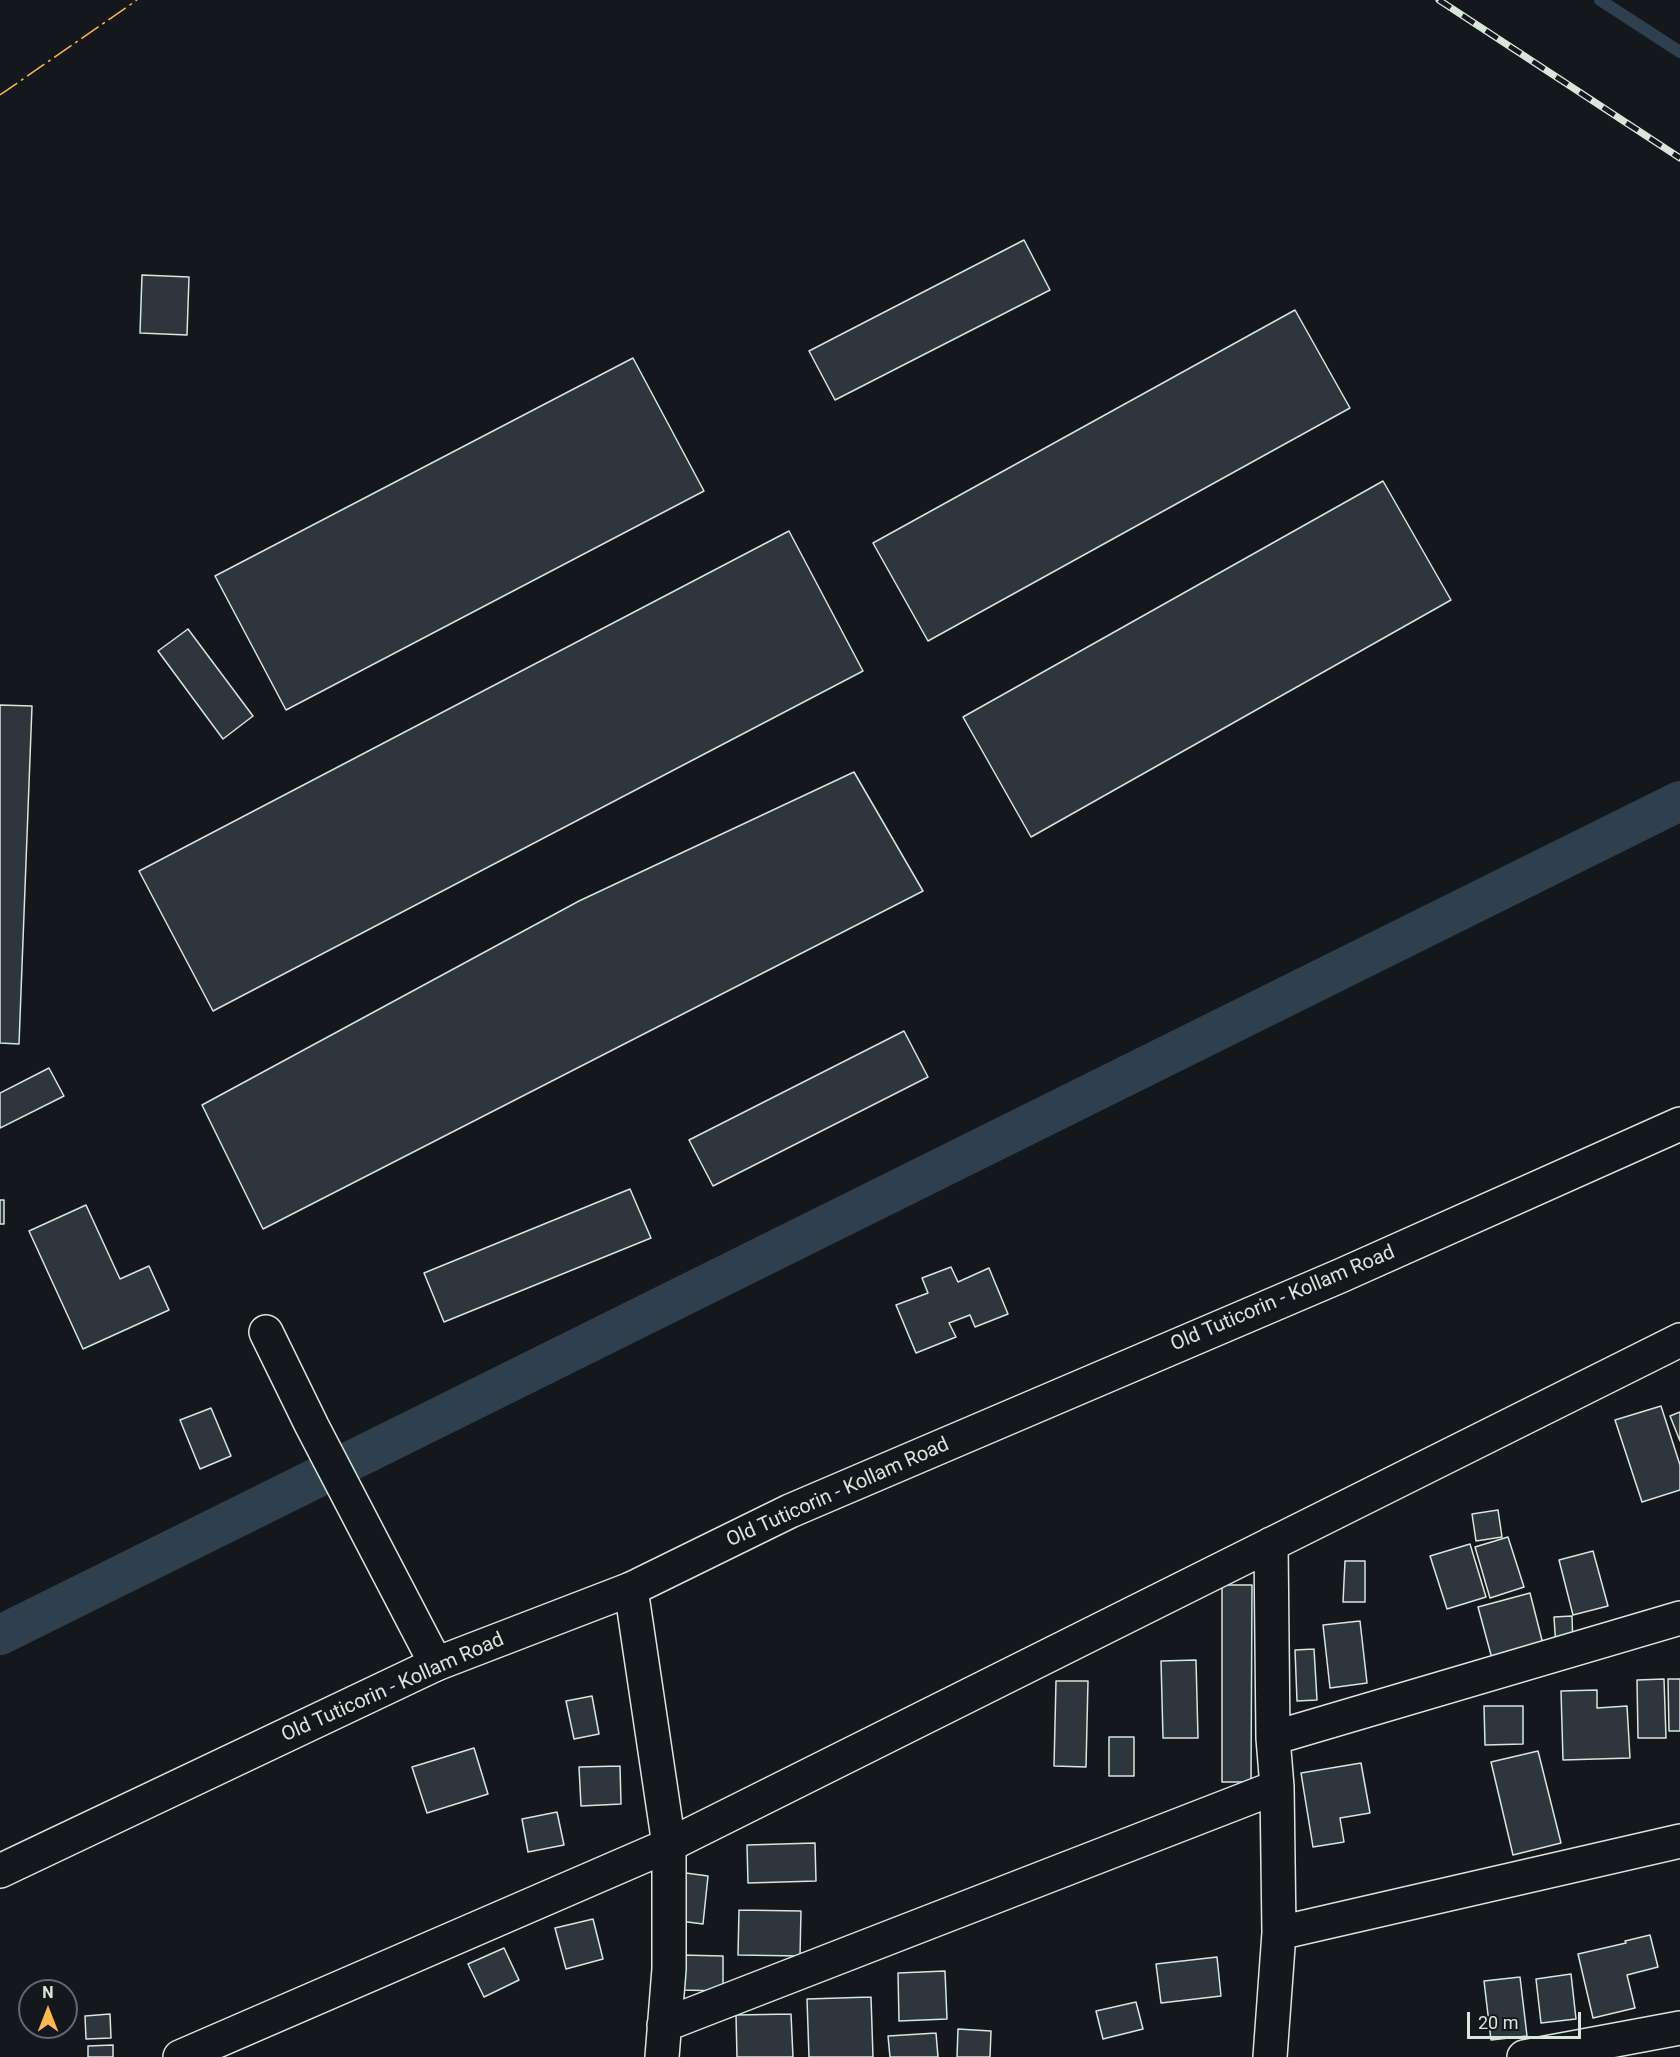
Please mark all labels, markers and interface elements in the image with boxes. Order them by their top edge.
street label: Old Tuticorin - Kollam Road [1167,1241,1399,1357]
street label: Old Tuticorin - Kollam Road [723,1433,953,1553]
street label: Old Tuticorin - Kollam Road [278,1628,508,1748]
north arrow [18,1979,78,2039]
text: N [42,1983,54,2002]
scale bar [1470,2000,1584,2038]
text: 20 m [1478,2012,1518,2033]

